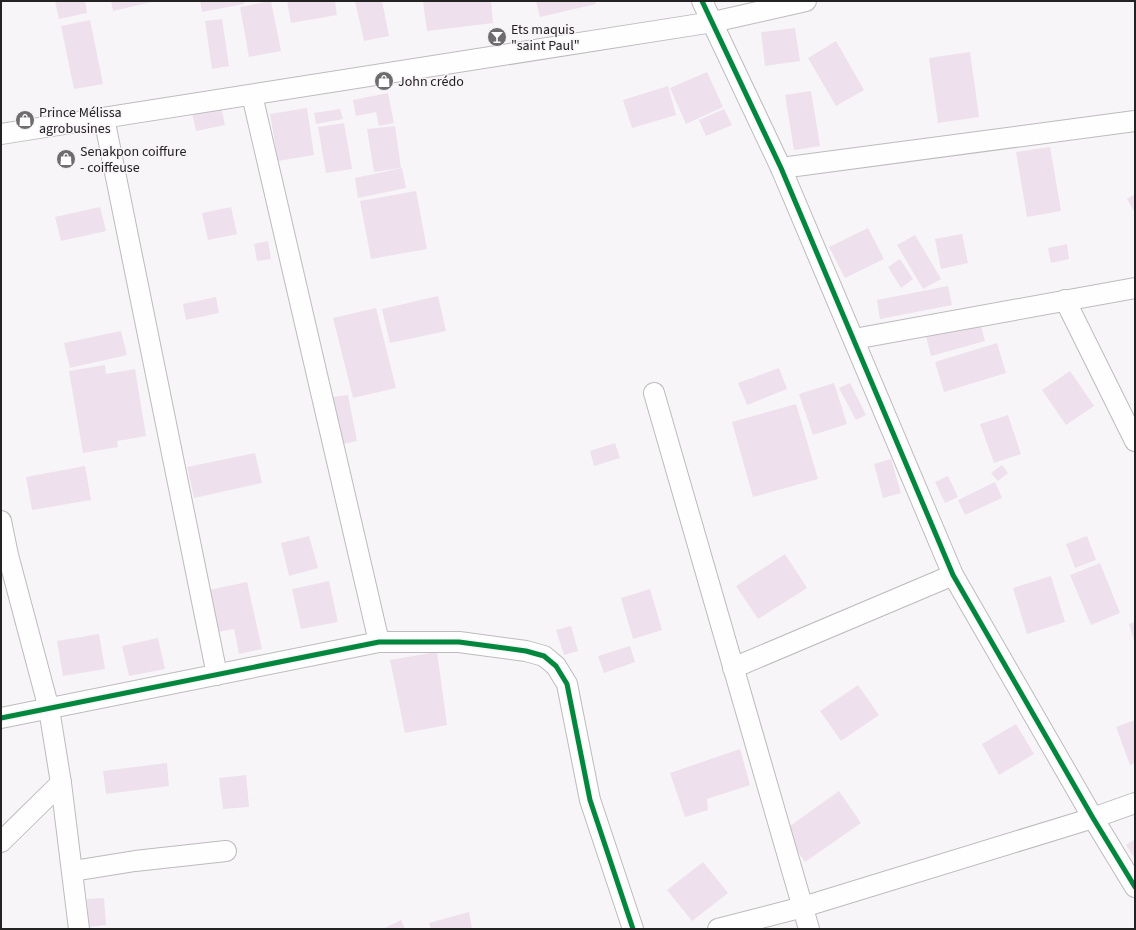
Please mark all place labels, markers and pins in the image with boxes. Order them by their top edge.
place label: Ets maquis "saint Paul" [511,20,580,56]
bar icon: Ets maquis "saint Paul" [486,26,508,48]
shop icon: John crédo [373,70,395,92]
place label: John crédo [398,72,464,92]
place label: Prince Mélissa agrobusines [39,103,122,139]
shop icon: Prince Mélissa agrobusines [14,109,36,131]
place label: Senakpon coiffure - coiffeuse [80,142,186,178]
shop icon: Senakpon coiffure - coiffeuse [55,148,77,170]

